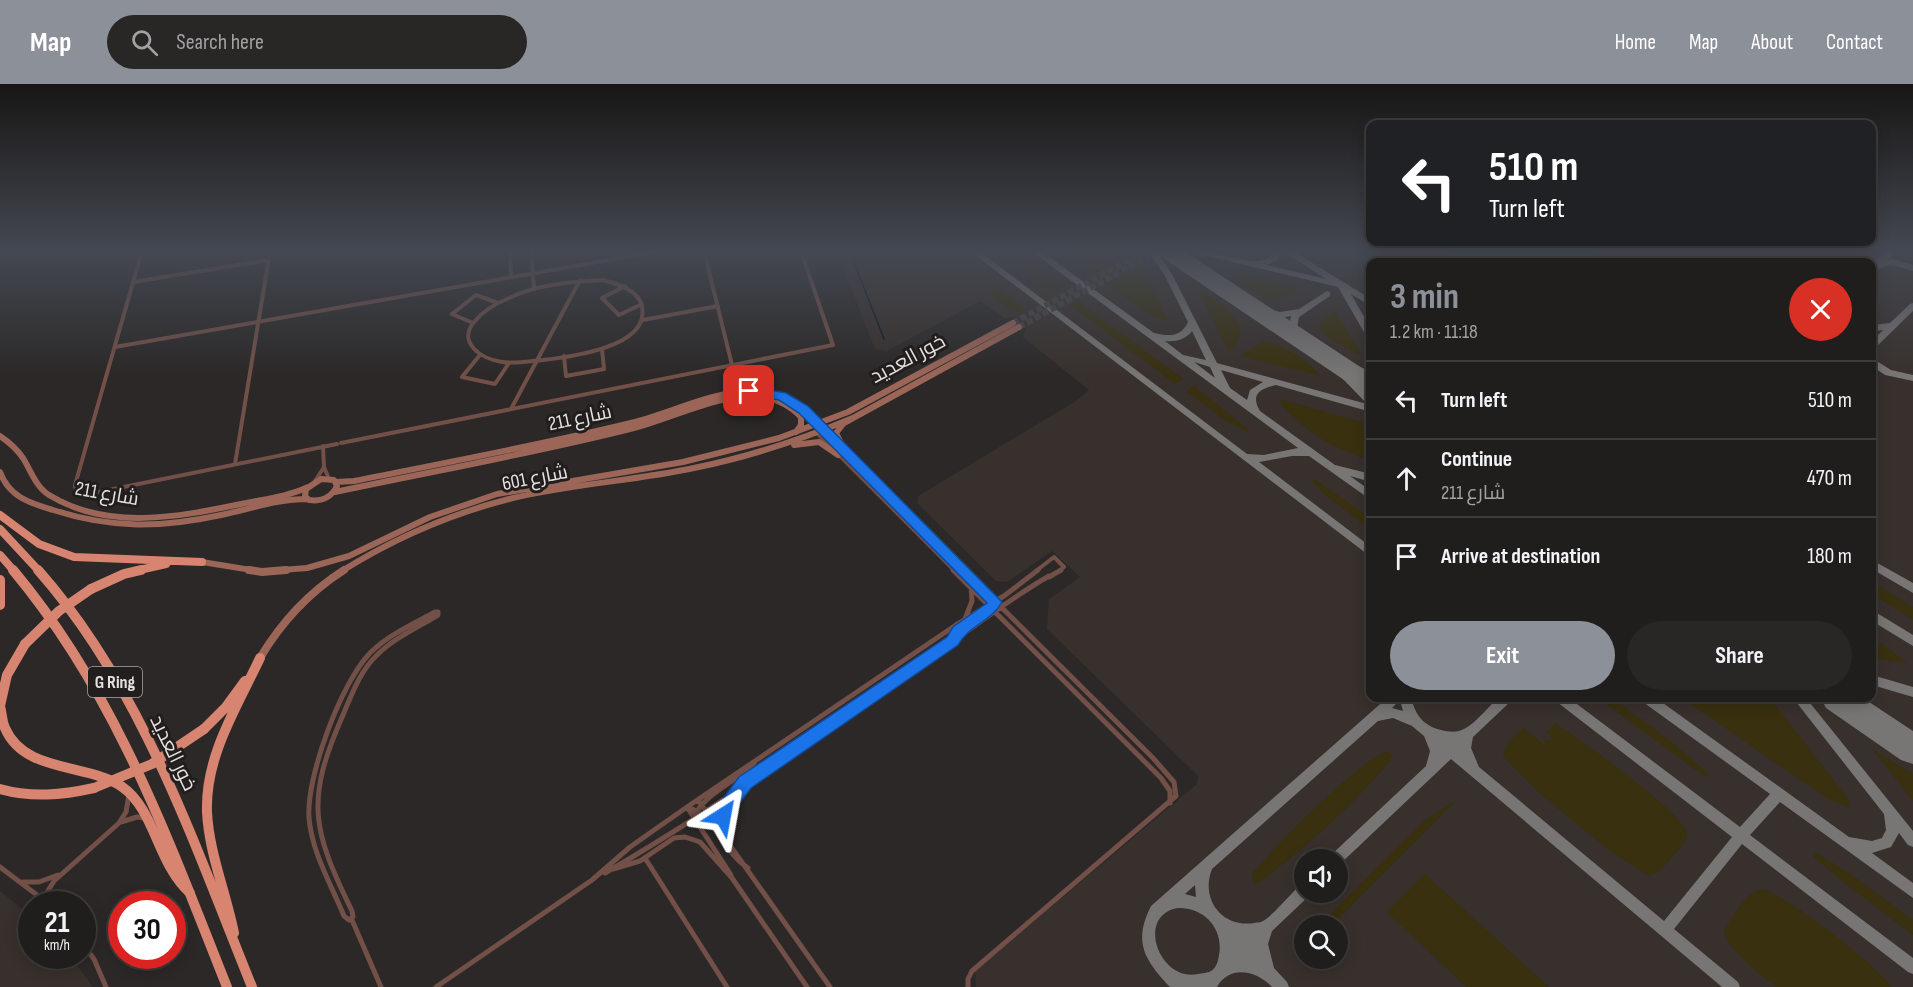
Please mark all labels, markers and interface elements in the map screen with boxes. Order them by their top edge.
search box [107,15,527,69]
text: Map [30,26,71,59]
icon: search [128,26,161,59]
text: Search here [176,29,264,56]
text: Home [1615,30,1656,55]
text: Map [1689,30,1718,55]
text: About [1751,30,1793,55]
text: Contact [1826,30,1883,55]
text: 510 m [1489,142,1578,193]
icon: left [1390,144,1468,222]
text: Turn left [1489,193,1565,225]
text: 3 min [1390,276,1459,319]
button: close [1789,278,1852,341]
text: 1.2 km · 11:18 [1390,320,1478,344]
street label: خور العديد [866,329,950,389]
pin [723,365,774,416]
icon: arrive [732,374,765,407]
icon: left [1390,384,1423,417]
text: Turn left [1441,387,1507,414]
text: 510 m [1808,387,1852,414]
street label: شارع 211 [546,400,614,437]
text: Continue [1441,446,1512,473]
street label: شارع 601 [500,460,570,497]
icon: ahead [1390,462,1423,495]
text: 470 m [1807,465,1852,492]
street label: شارع 211 [73,477,141,512]
text: شارع 211 [1441,481,1505,505]
icon: arrive [1390,540,1423,573]
text: Arrive at destination [1441,543,1600,570]
text: 180 m [1807,543,1852,570]
button: Exit [1390,621,1615,690]
button: Share [1627,621,1852,690]
road number: G Ring [88,667,142,697]
street label: خور العديد [144,711,202,795]
position arrow [691,784,755,848]
map controls [1294,849,1348,969]
button: sound [1294,849,1348,903]
speed limit sign: 30 [108,891,186,969]
text: 21 [45,905,69,941]
button: search [1294,915,1348,969]
text: km/h [44,936,70,955]

